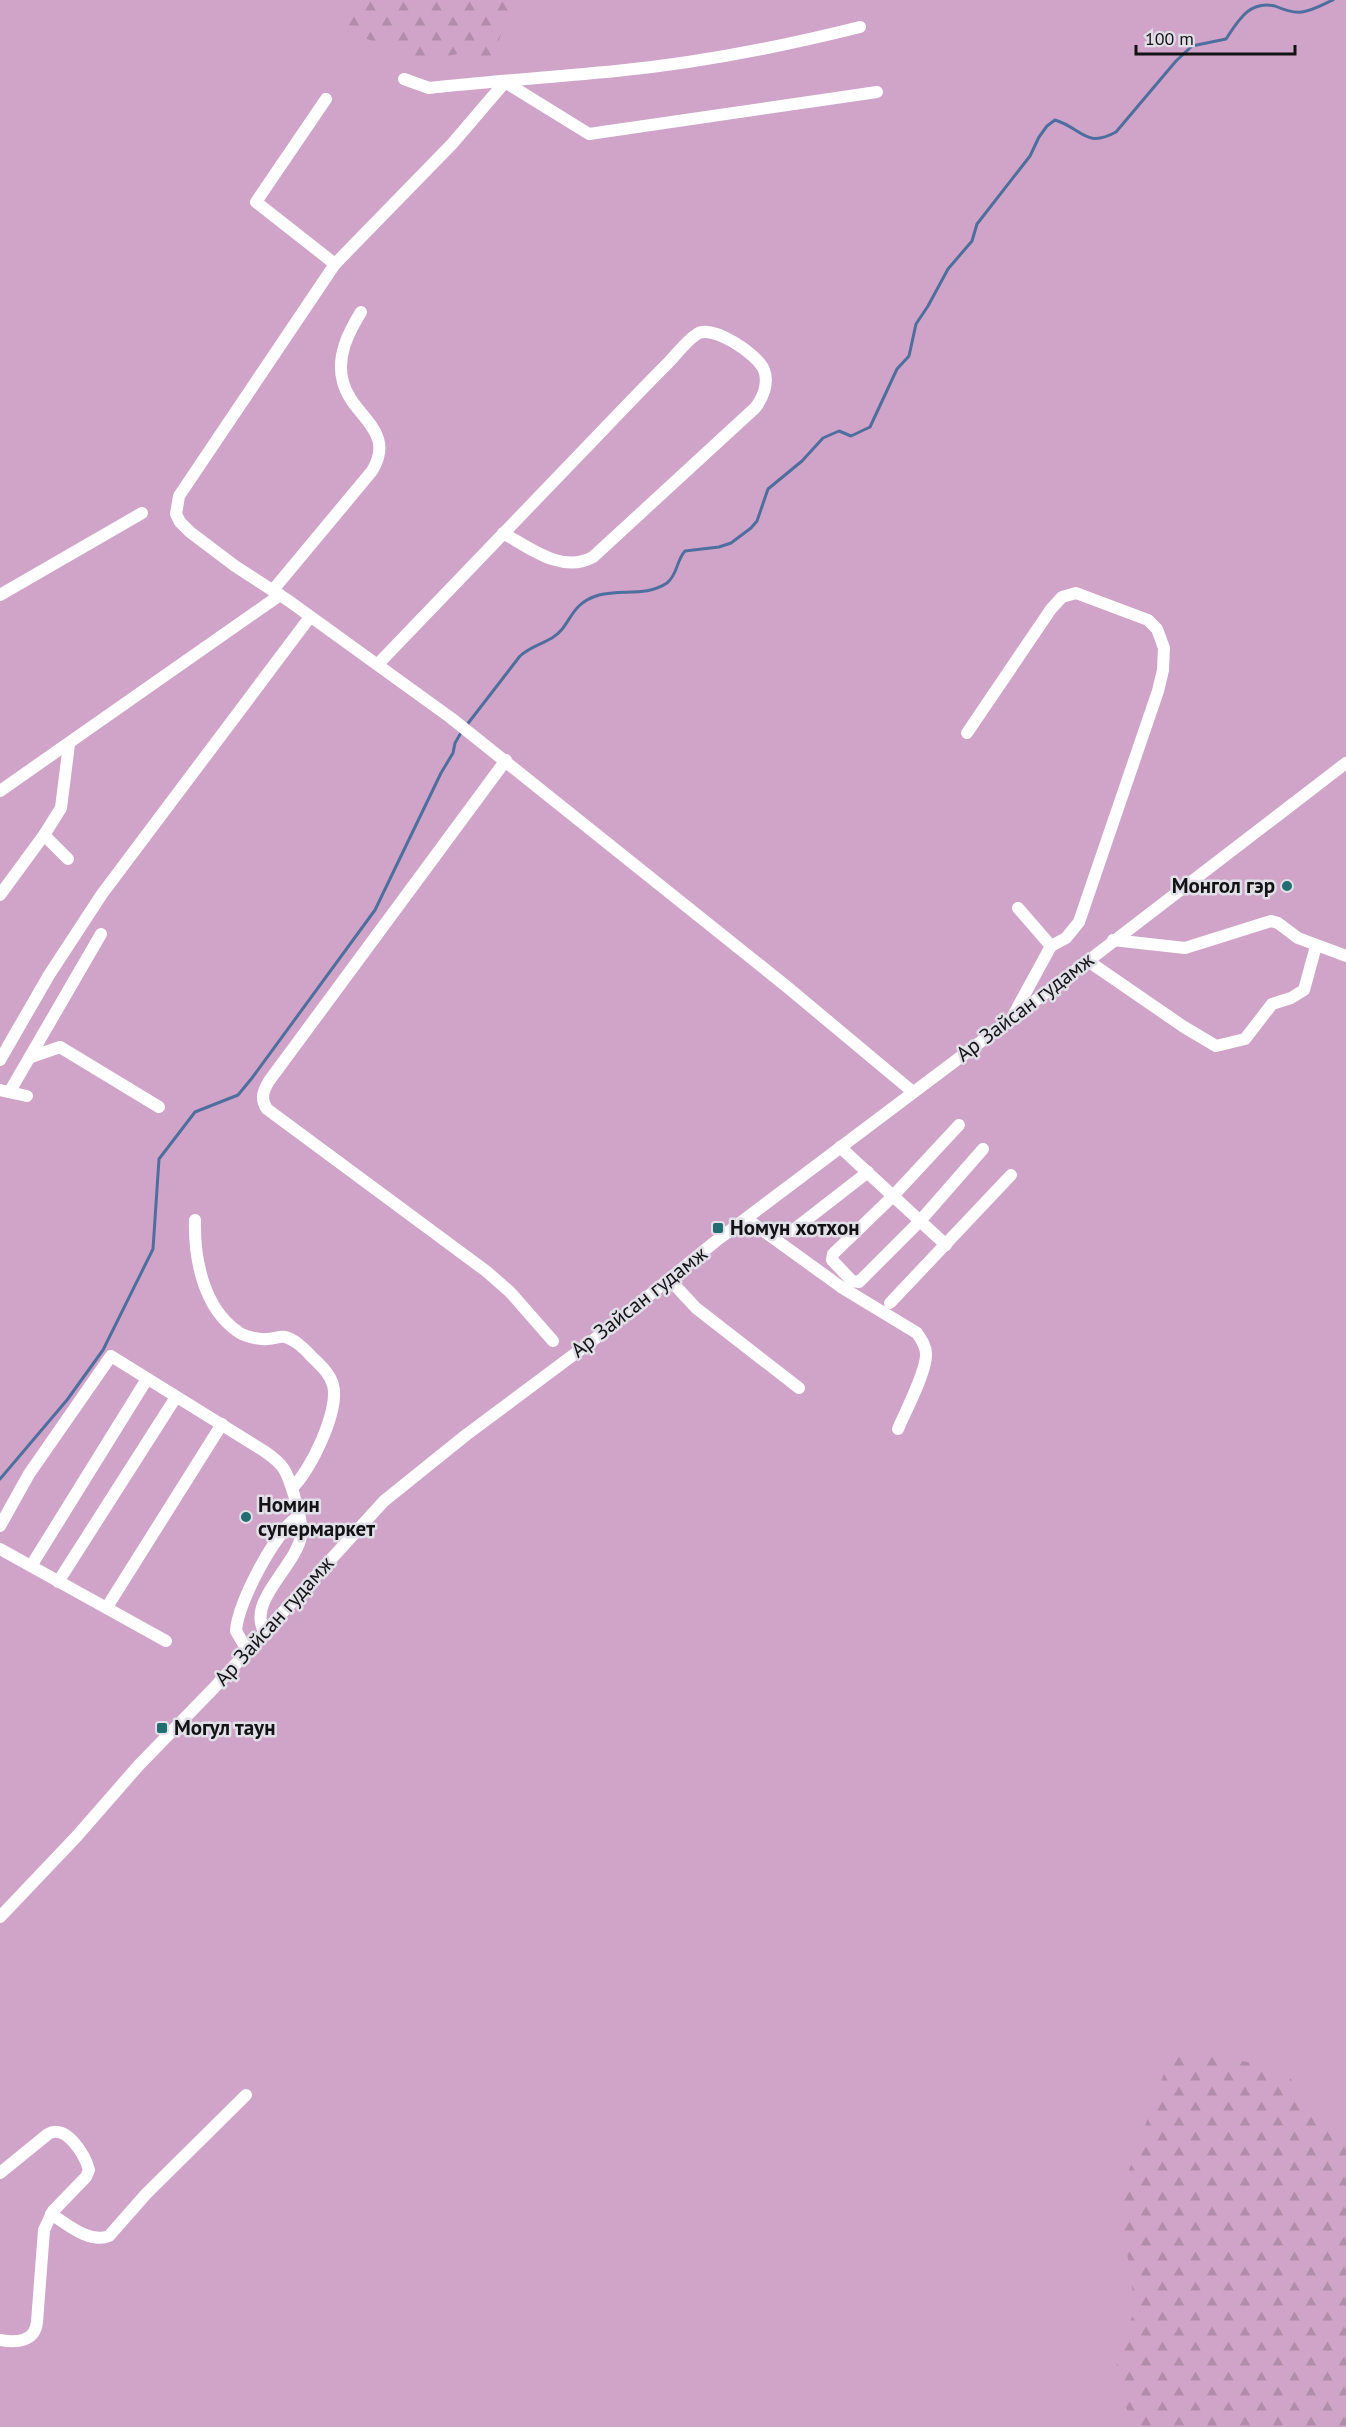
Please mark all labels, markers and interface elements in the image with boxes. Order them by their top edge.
scale bar [1136,18,1295,56]
text: 100 m [1145,27,1194,50]
place label: Монгол гэр [1172,872,1275,899]
marker: Монгол гэр [1280,879,1294,893]
street label: Ар Зайсан гудамж [950,946,1099,1067]
place label: Номун хотхон [730,1214,859,1241]
marker: Номун хотхон [711,1221,725,1235]
street label: Ар Зайсан гудамж [565,1240,712,1363]
place label: Номин супермаркет [258,1491,375,1542]
marker: Номин супермаркет [239,1510,253,1524]
street label: Ар Зайсан гудамж [208,1550,339,1691]
place label: Могул таун [174,1714,275,1741]
marker: Могул таун [155,1721,169,1735]

